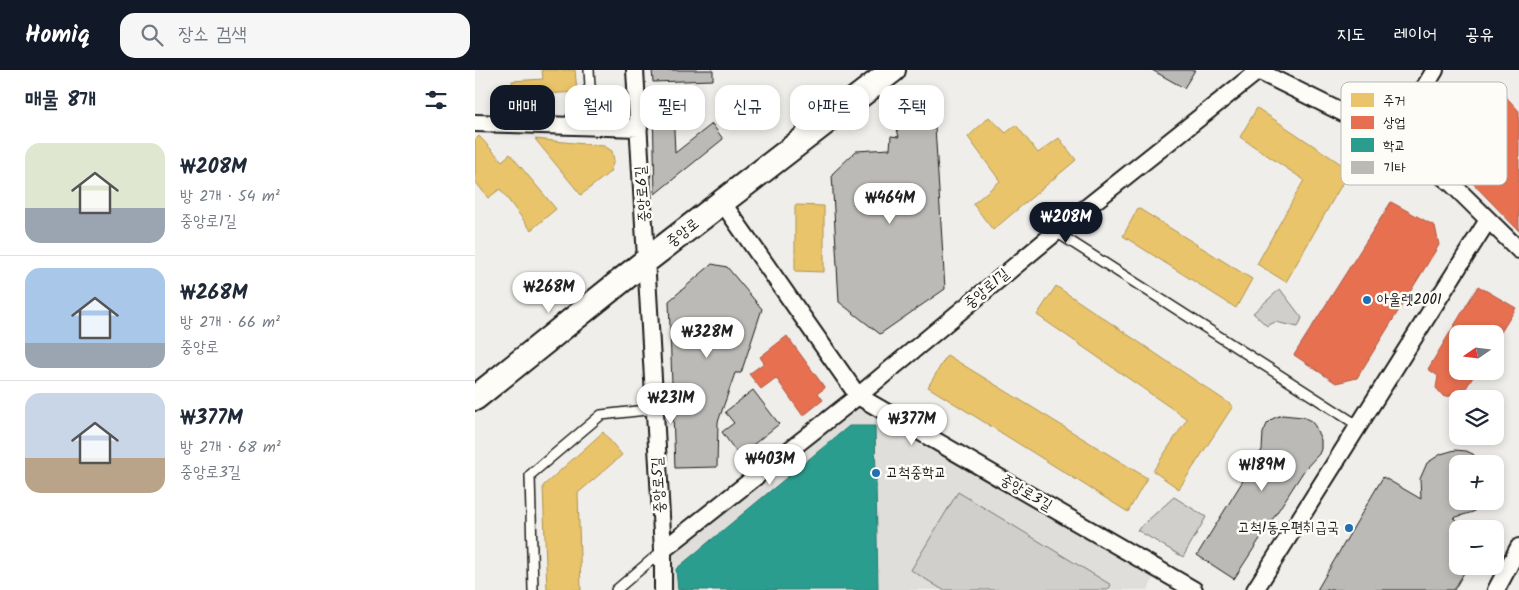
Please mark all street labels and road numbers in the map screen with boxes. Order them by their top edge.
street label: 중앙로6길 [629,165,657,223]
street label: 중앙로 [661,212,705,254]
street label: 중앙로1길 [959,263,1015,315]
street label: 중앙로5길 [646,456,672,514]
street label: 중앙로3길 [995,468,1057,518]

